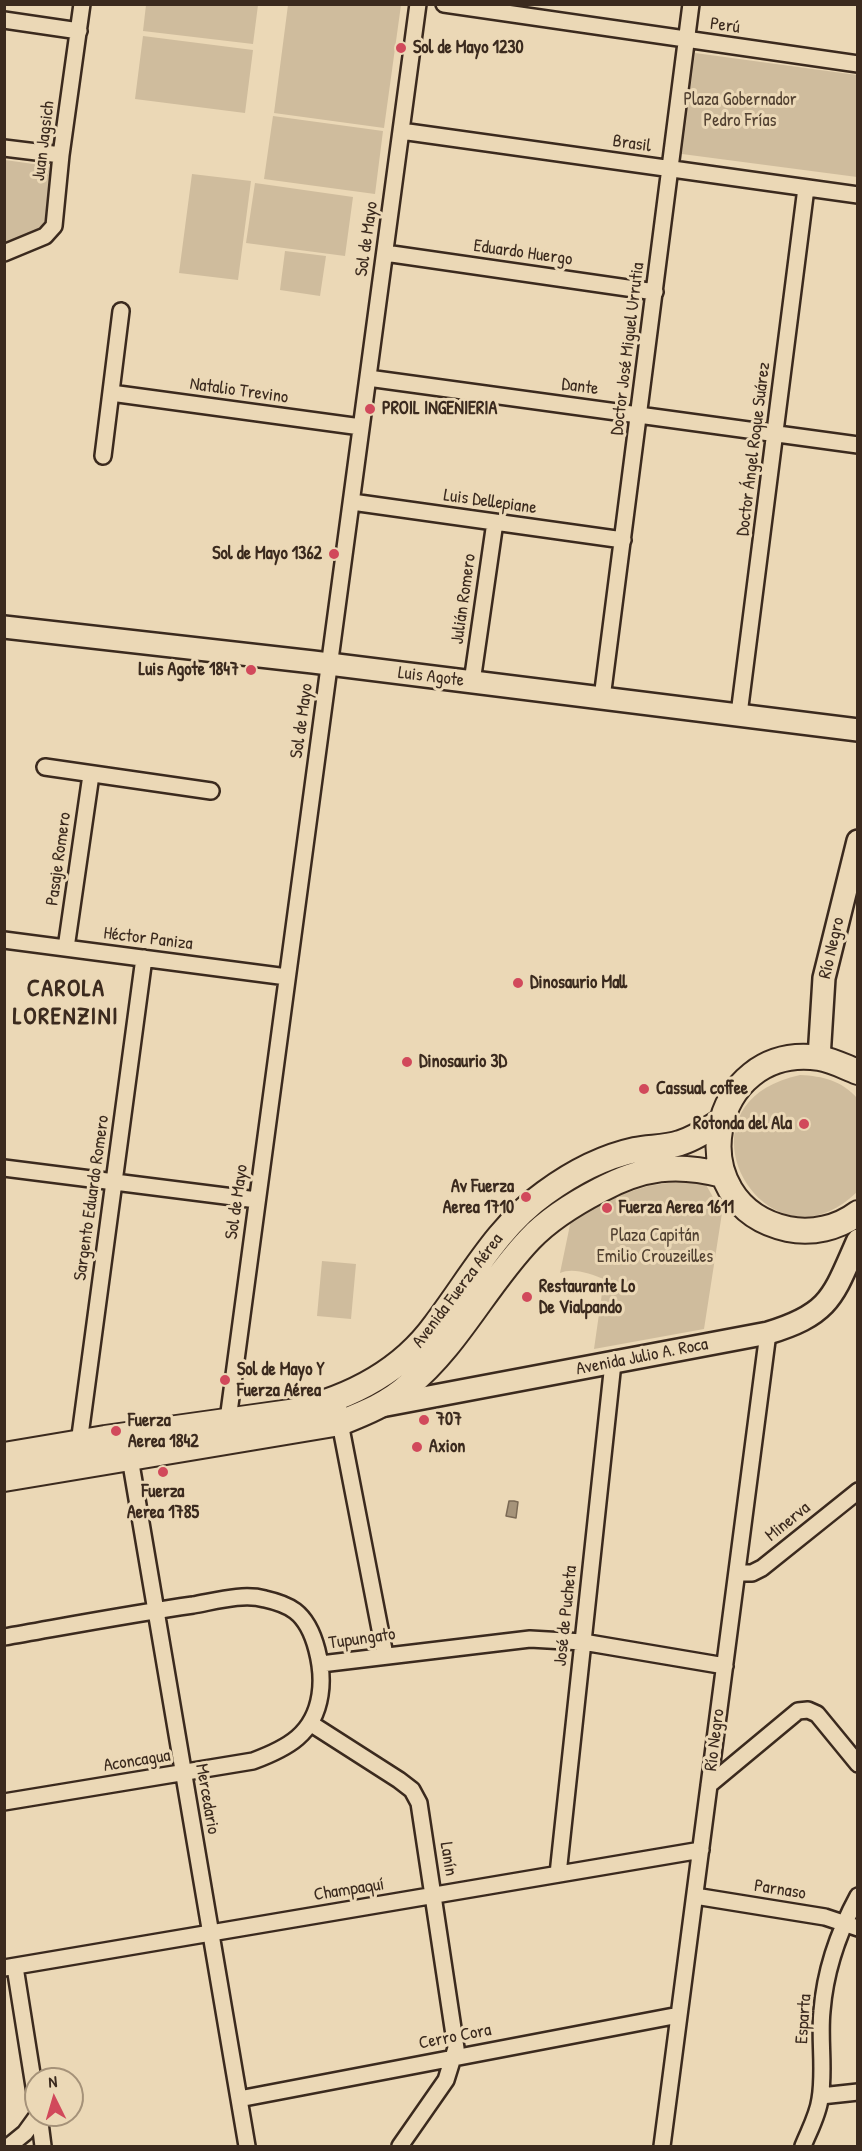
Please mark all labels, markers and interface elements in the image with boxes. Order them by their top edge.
street label: Perú [709,13,741,39]
place label: Sol de Mayo 1230 [413,37,524,59]
marker: Sol de Mayo 1230 [394,41,408,55]
park label: Plaza Gobernador Pedro Frías [683,89,797,132]
street label: Juan Jagsich [28,100,60,182]
street label: Brasil [611,131,653,157]
street label: Sol de Mayo [351,200,383,278]
street label: Eduardo Huergo [472,235,574,271]
street label: Doctor José Miguel Urrutia [607,261,649,437]
street label: Doctor Ángel Roque Suárez [733,361,775,537]
street label: Natalio Trevino [188,373,290,409]
street label: Dante [560,374,600,400]
place label: PROIL INGENIERIA [382,398,497,420]
marker: PROIL INGENIERIA [363,402,377,416]
street label: Luis Dellepiane [442,485,538,519]
place label: Sol de Mayo 1362 [212,543,322,565]
marker: Sol de Mayo 1362 [327,547,341,561]
street label: Julián Romero [447,552,481,646]
place label: Luis Agote 1847 [138,659,239,681]
street label: Luis Agote [397,662,465,692]
marker: Luis Agote 1847 [244,663,258,677]
street label: Sol de Mayo [286,682,318,760]
street label: Pasaje Romero [42,811,76,907]
street label: Río Negro [814,915,850,981]
street label: Héctor Paniza [102,923,194,955]
place label: Dinosaurio Mall [530,972,627,994]
district label: CAROLA LORENZINI [13,976,119,1032]
marker: Dinosaurio Mall [511,976,525,990]
place label: Dinosaurio 3D [419,1051,507,1073]
marker: Dinosaurio 3D [400,1055,414,1069]
place label: Cassual coffee [656,1078,748,1100]
marker: Cassual coffee [637,1082,651,1096]
place label: Rotonda del Ala [693,1113,792,1135]
street label: Sargento Eduardo Romero [70,1114,114,1282]
marker: Rotonda del Ala [797,1117,811,1131]
street label: Sol de Mayo [221,1163,253,1241]
place label: Av Fuerza Aerea 1710 [443,1176,514,1218]
marker: Av Fuerza Aerea 1710 [519,1190,533,1204]
place label: Fuerza Aerea 1611 [619,1197,734,1219]
marker: Fuerza Aerea 1611 [600,1201,614,1215]
park label: Plaza Capitán Emilio Crouzeilles [597,1225,713,1268]
street label: Avenida Fuerza Aérea [408,1230,508,1352]
place label: Restaurante Lo De Vialpando [539,1276,635,1318]
marker: Restaurante Lo De Vialpando [520,1290,534,1304]
street label: Avenida Julio A. Roca [574,1334,710,1380]
place label: Sol de Mayo Y Fuerza Aérea [237,1359,324,1402]
marker: Sol de Mayo Y Fuerza Aérea [218,1373,232,1387]
place label: 707 [436,1409,462,1431]
place label: Fuerza Aerea 1842 [128,1410,199,1452]
marker: 707 [417,1413,431,1427]
marker: Fuerza Aerea 1842 [109,1424,123,1438]
place label: Axion [429,1436,465,1458]
marker: Axion [410,1440,424,1454]
marker: Fuerza Aerea 1785 [156,1465,170,1479]
place label: Fuerza Aerea 1785 [127,1481,199,1524]
street label: Minerva [761,1497,815,1547]
street label: José de Pucheta [550,1565,582,1667]
street label: Tupungato [327,1624,397,1654]
street label: Río Negro [700,1708,730,1772]
street label: Aconcagua [102,1745,172,1777]
street label: Mercedario [190,1762,224,1836]
street label: Lanín [435,1840,461,1878]
street label: Champaquí [312,1874,386,1906]
street label: Parnaso [753,1875,807,1905]
street label: Esparta [791,1993,817,2045]
street label: Cerro Cora [417,2019,493,2055]
north arrow [24,2067,84,2127]
text: N [47,2070,58,2092]

